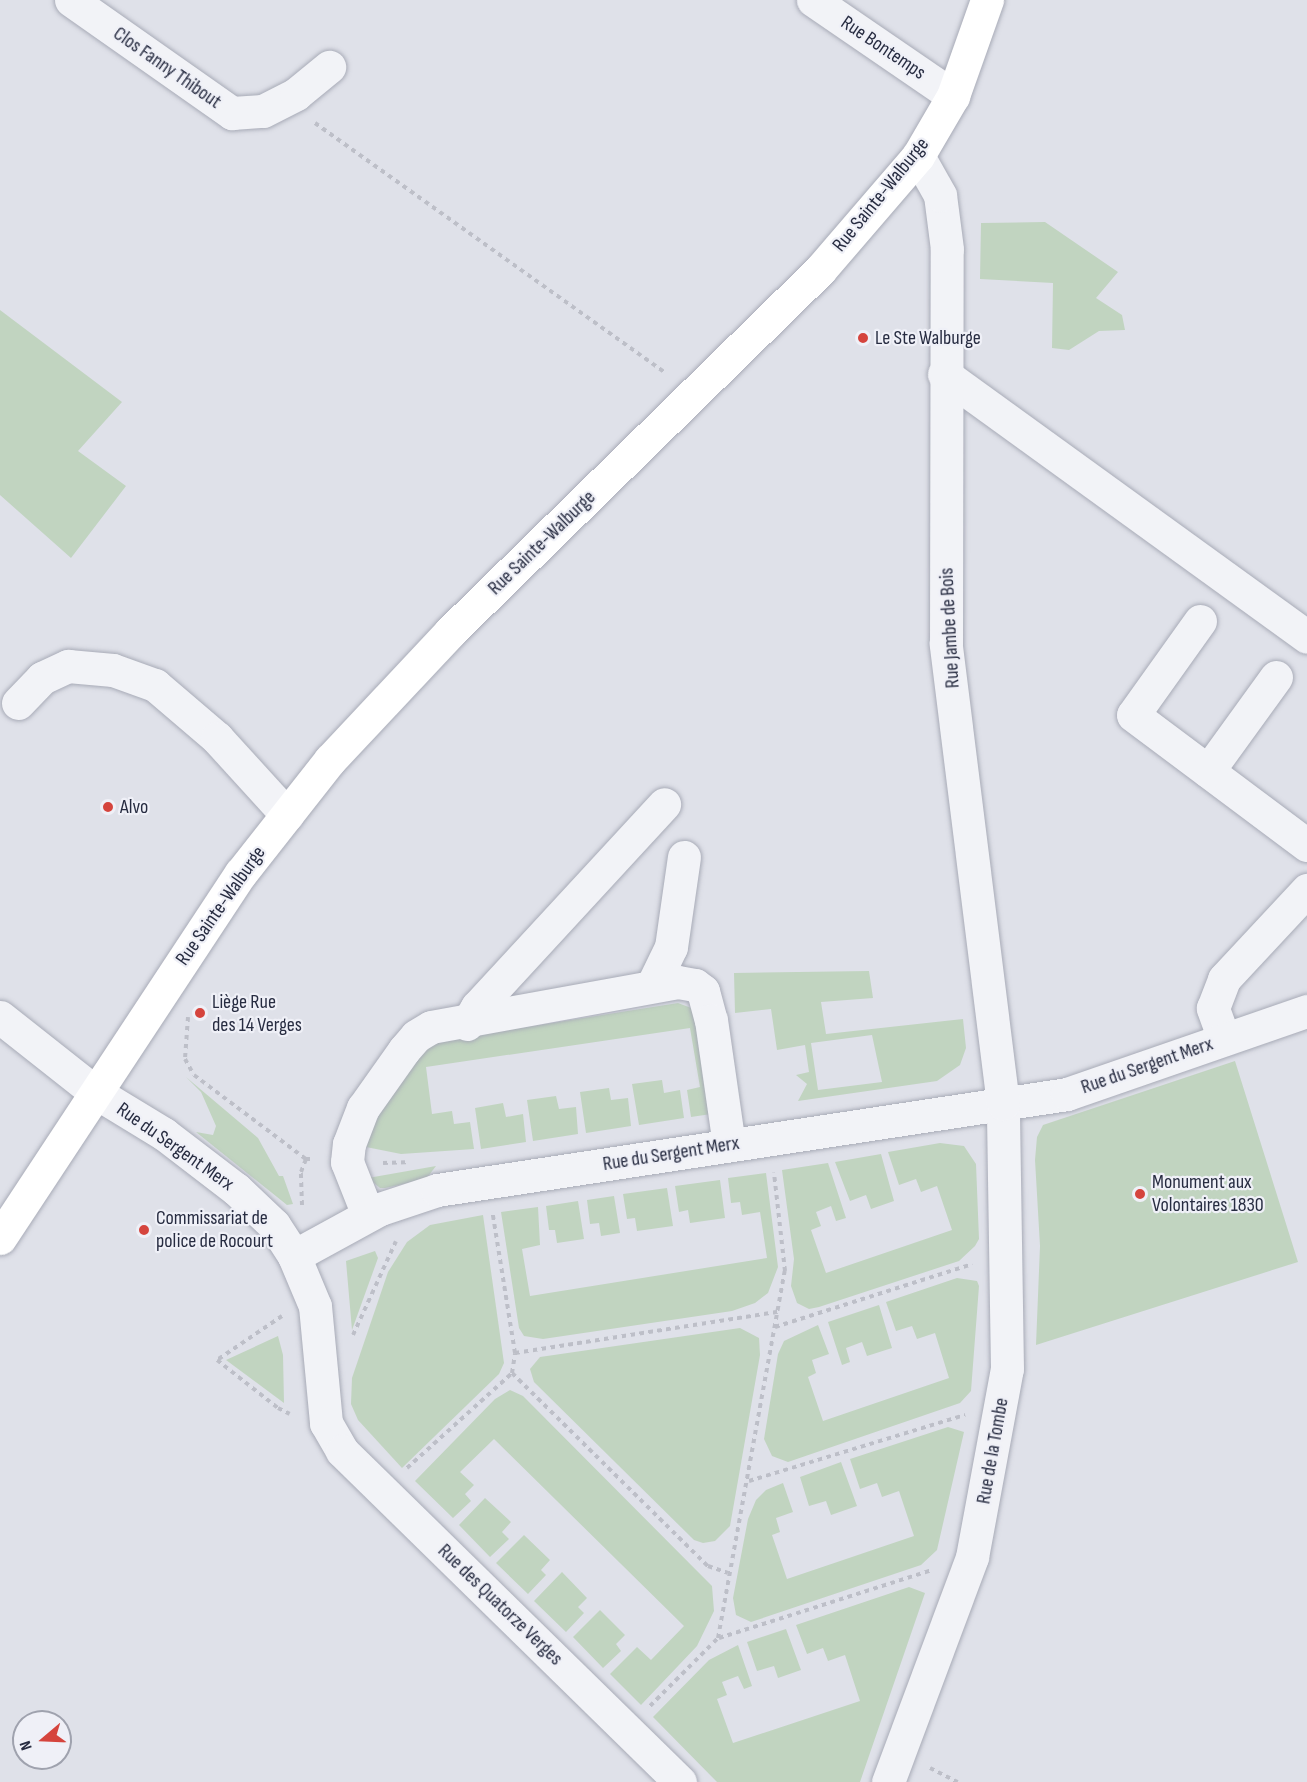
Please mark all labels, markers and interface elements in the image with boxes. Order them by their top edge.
street label: Rue Bontemps [836,11,930,85]
street label: Clos Fanny Thibout [108,22,226,114]
street label: Rue Sainte-Walburge [828,133,934,257]
place label: Le Ste Walburge [875,326,981,350]
marker: Le Ste Walburge [856,331,870,345]
street label: Rue Sainte-Walburge [483,486,601,600]
street label: Rue Jambe de Bois [935,567,965,689]
place label: Alvo [120,795,148,819]
marker: Alvo [101,800,115,814]
street label: Rue Sainte-Walburge [171,842,271,970]
place label: Liège Rue des 14 Verges [212,990,302,1037]
marker: Liège Rue des 14 Verges [193,1006,207,1020]
street label: Rue du Sergent Merx [1078,1032,1216,1100]
street label: Rue du Sergent Merx [112,1098,238,1196]
street label: Rue du Sergent Merx [601,1131,741,1177]
place label: Monument aux Volontaires 1830 [1152,1170,1264,1217]
marker: Monument aux Volontaires 1830 [1133,1187,1147,1201]
place label: Commissariat de police de Rocourt [156,1206,273,1253]
marker: Commissariat de police de Rocourt [137,1223,151,1237]
street label: Rue de la Tombe [972,1396,1014,1506]
street label: Rue des Quatorze Verges [433,1539,567,1671]
north arrow [12,1710,72,1770]
text: N [16,1738,37,1753]

